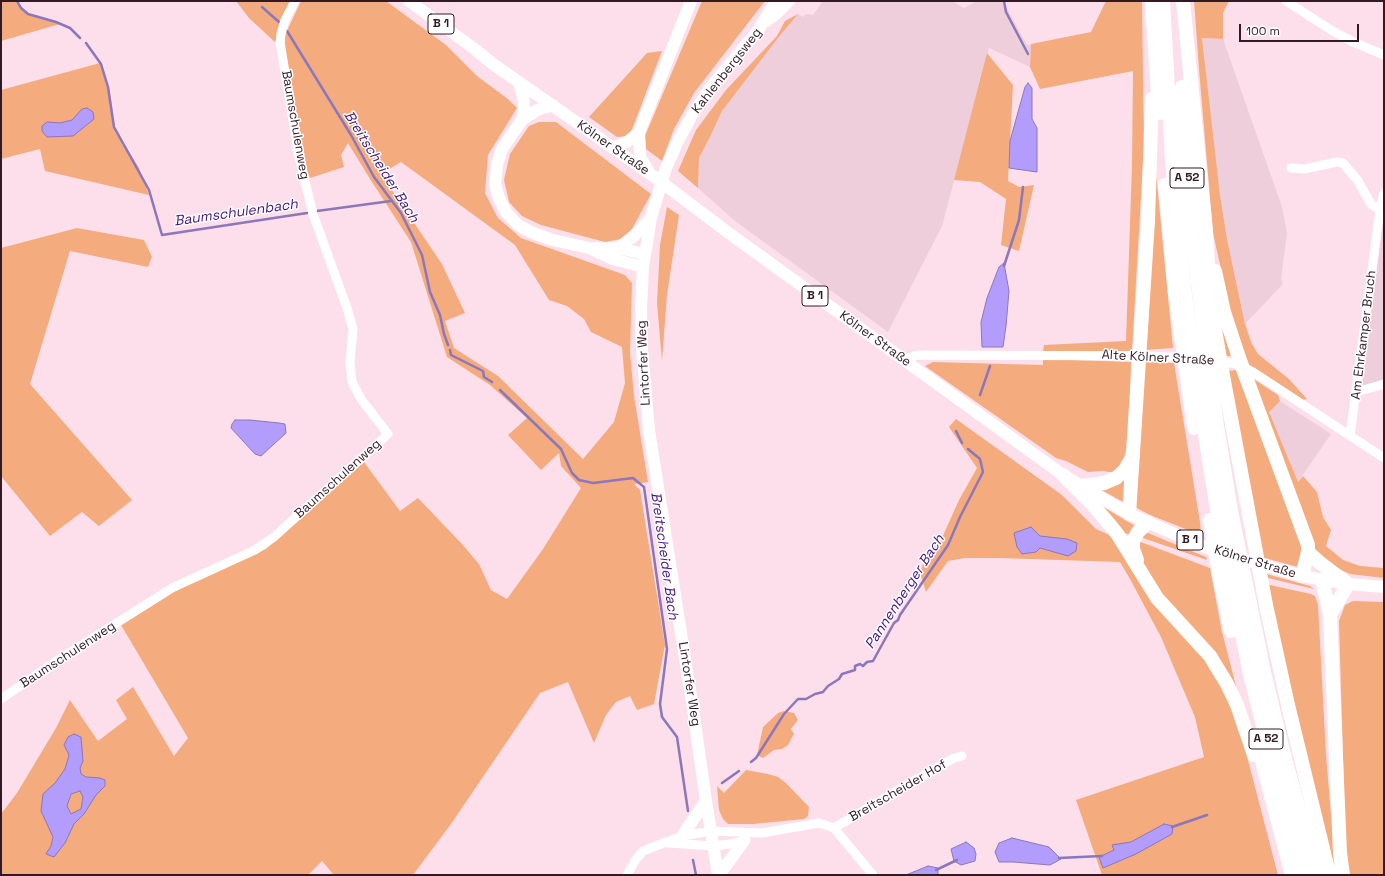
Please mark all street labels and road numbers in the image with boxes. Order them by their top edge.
road number: B 1 [428,14,454,34]
street label: Kahlenbergsweg [689,25,765,117]
street label: Baumschulenweg [278,69,312,181]
street label: Kölner Straße [574,117,652,179]
road number: A 52 [1170,168,1204,188]
street label: Am Ehrkamper Bruch [1348,270,1380,400]
road number: B 1 [802,286,828,306]
street label: Kölner Straße [836,308,914,370]
street label: Lintorfer Weg [634,320,654,406]
street label: Alte Kölner Straße [1101,347,1215,369]
street label: Baumschulenweg [292,436,384,522]
road number: B 1 [1177,530,1203,550]
street label: Kölner Straße [1212,542,1298,582]
street label: Baumschulenweg [17,618,119,692]
street label: Lintorfer Weg [675,641,703,727]
road number: A 52 [1249,729,1283,749]
street label: Breitscheider Hof [846,757,950,825]

